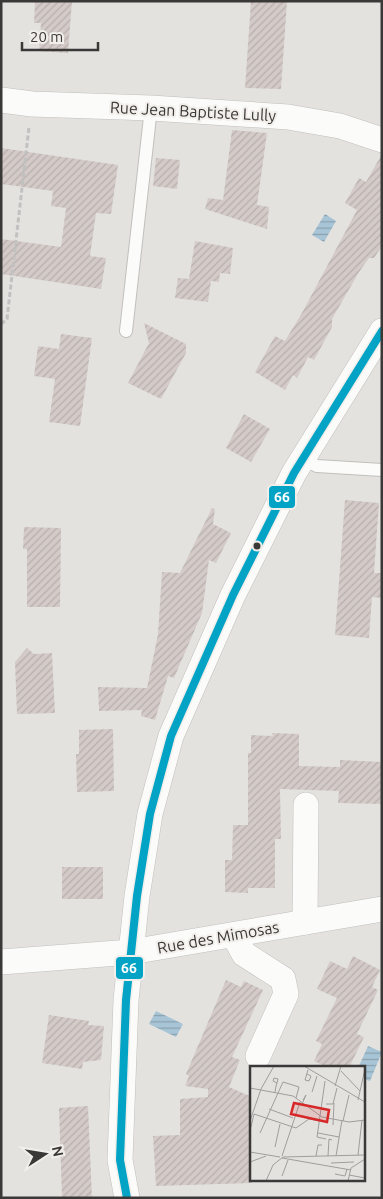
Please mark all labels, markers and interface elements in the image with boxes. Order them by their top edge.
scale bar [22,20,99,52]
text: 20 m [30,28,63,45]
street label: Rue Jean Baptiste Lully [109,98,277,124]
line badge: 66 [268,485,296,509]
text: 66 [274,489,290,505]
unlabelled marker [252,541,262,551]
street label: Rue des Mimosas [156,917,280,957]
line badge: 66 [115,956,144,980]
text: 66 [121,960,137,976]
inset map [250,1066,366,1182]
north arrow [20,1129,70,1179]
text: N [49,1145,67,1158]

